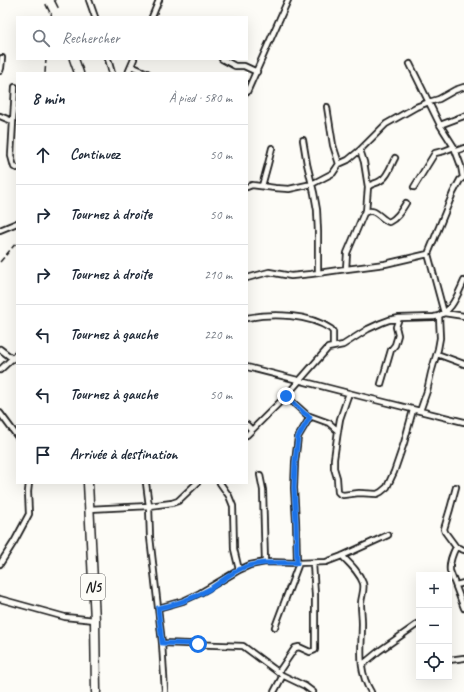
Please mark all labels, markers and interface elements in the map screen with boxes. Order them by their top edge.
search box [16,16,248,60]
icon: search [30,27,52,49]
text: Rechercher [62,29,120,48]
text: 8 min [32,88,65,109]
text: À pied · 580 m [169,90,232,106]
icon: ahead [32,144,54,166]
text: Continuez [70,145,120,164]
text: 50 m [210,147,232,163]
icon: right [32,204,54,226]
text: Tournez à droite [70,205,152,224]
text: 50 m [210,207,232,223]
icon: right [32,264,54,286]
text: Tournez à droite [70,265,152,284]
text: 210 m [204,267,232,283]
icon: left [32,324,54,346]
text: Tournez à gauche [70,325,157,344]
text: 220 m [204,327,232,343]
icon: left [32,384,54,406]
text: Tournez à gauche [70,385,157,404]
text: 50 m [210,387,232,403]
route end [277,387,295,405]
icon: arrive [32,444,54,466]
text: Arrivée à destination [70,445,178,464]
map controls [416,572,452,680]
button: + [416,572,452,608]
road number: N5 [81,574,105,600]
button: − [416,608,452,644]
route start [189,635,207,653]
button: locate [416,644,452,680]

